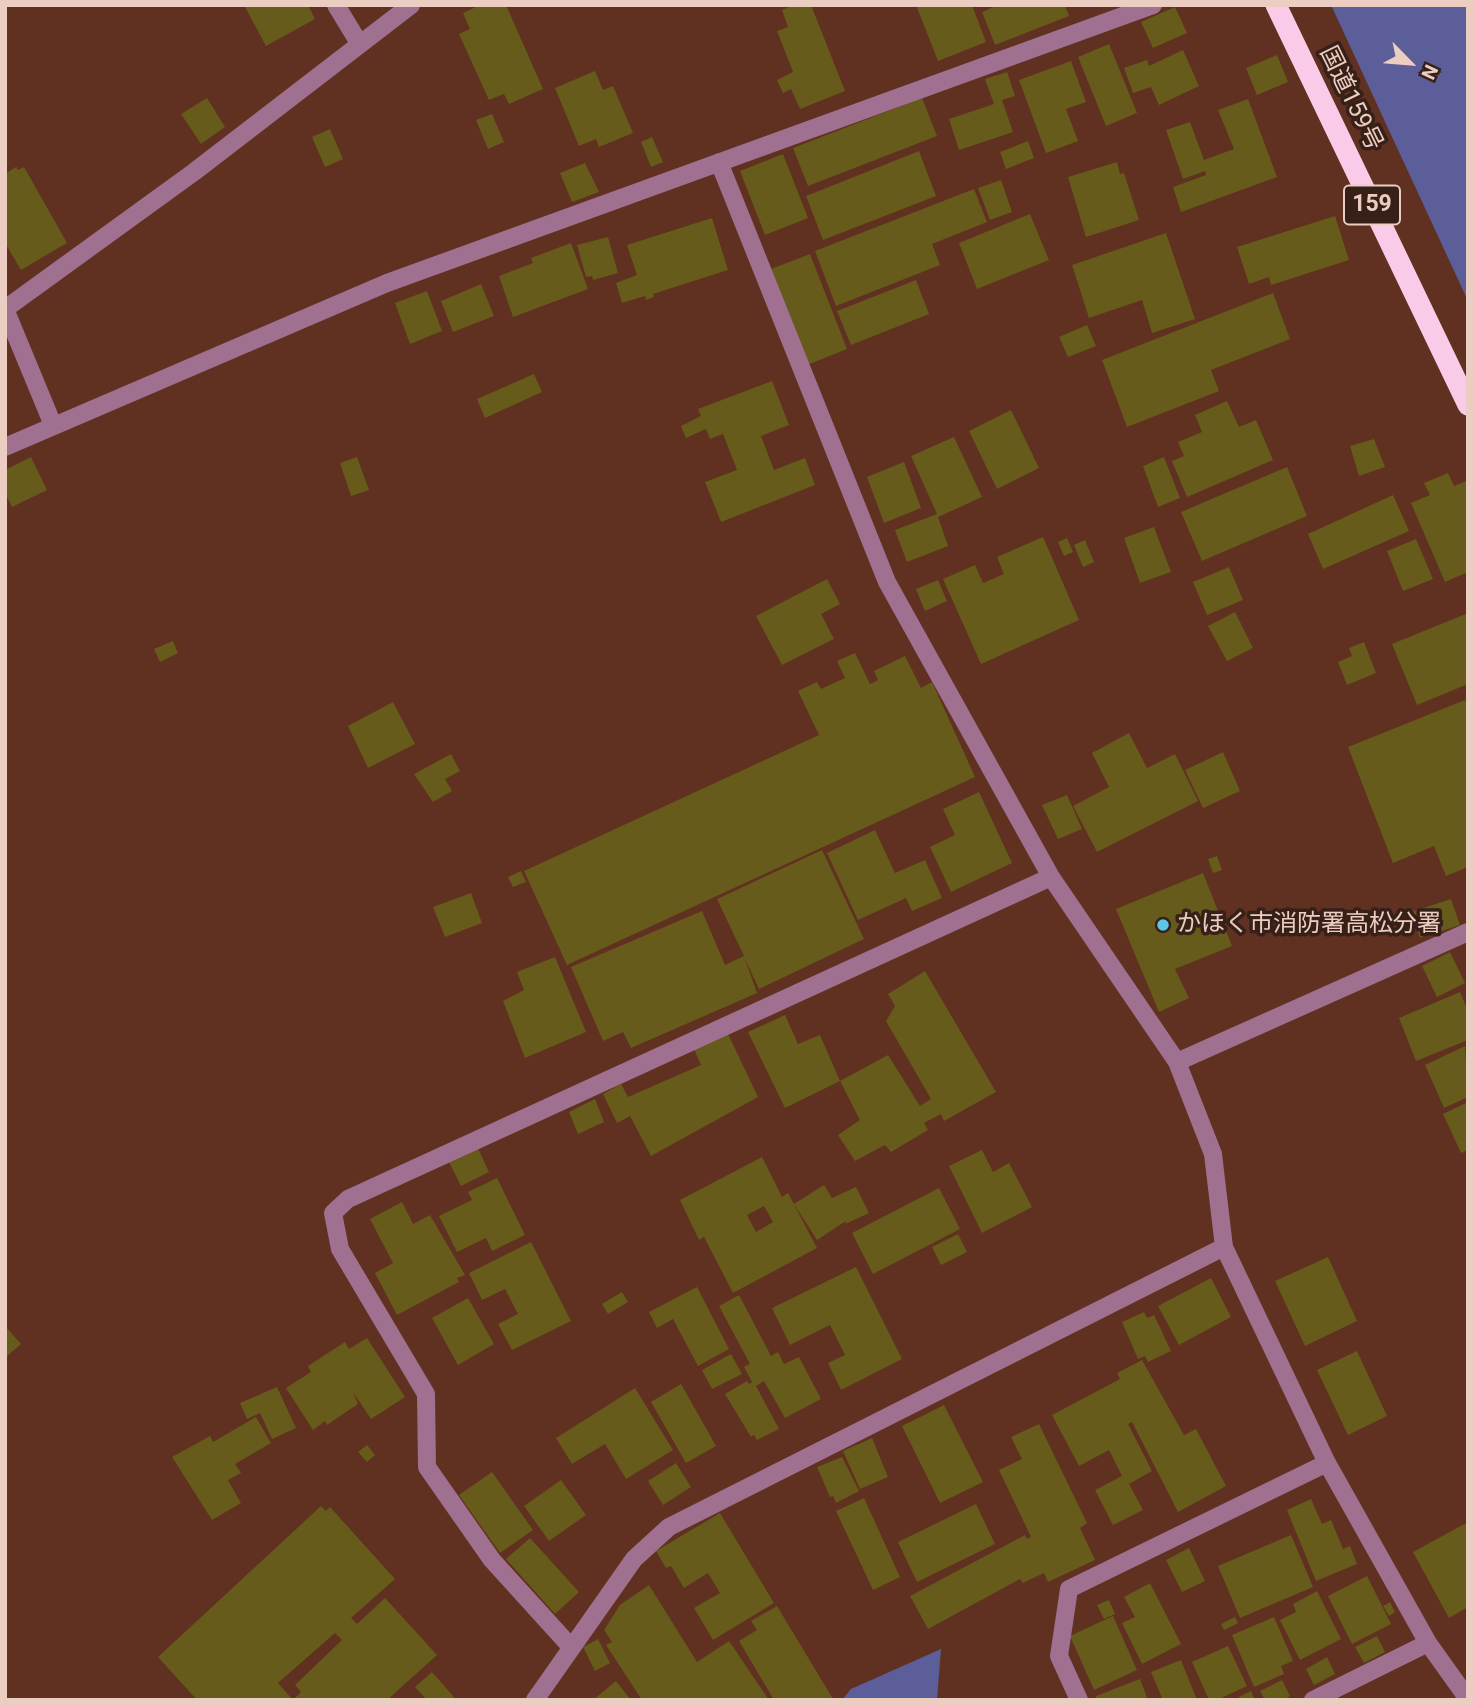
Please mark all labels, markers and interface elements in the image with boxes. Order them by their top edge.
north arrow [1375,28,1445,98]
street label: 国道159号 [1312,42,1388,156]
text: N [1416,61,1443,83]
road number: 159 [1344,186,1400,224]
place label: かほく市消防署高松分署 [1177,911,1441,939]
marker: かほく市消防署高松分署 [1155,917,1171,933]

